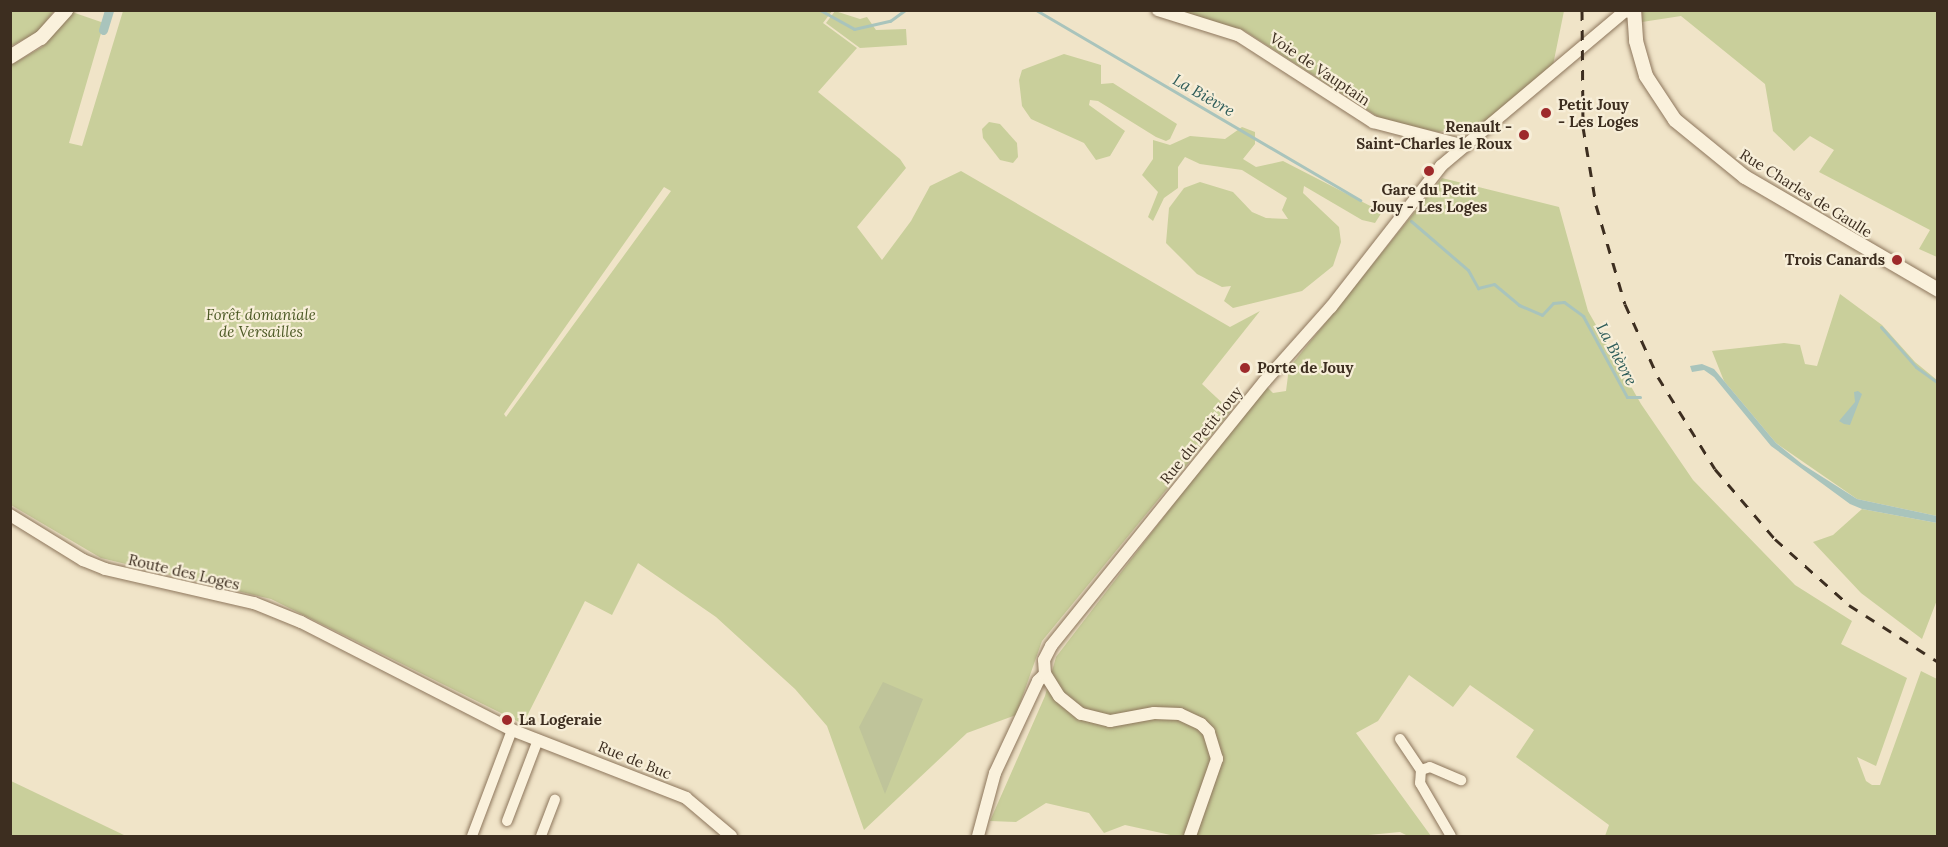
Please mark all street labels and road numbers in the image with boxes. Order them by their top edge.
street label: Voie de Vauptain [1266,29,1374,109]
street label: Rue Charles de Gaulle [1737,145,1875,241]
street label: Rue du Petit Jouy [1156,383,1246,487]
street label: Route des Loges [127,550,241,594]
street label: Rue de Buc [596,737,674,783]

